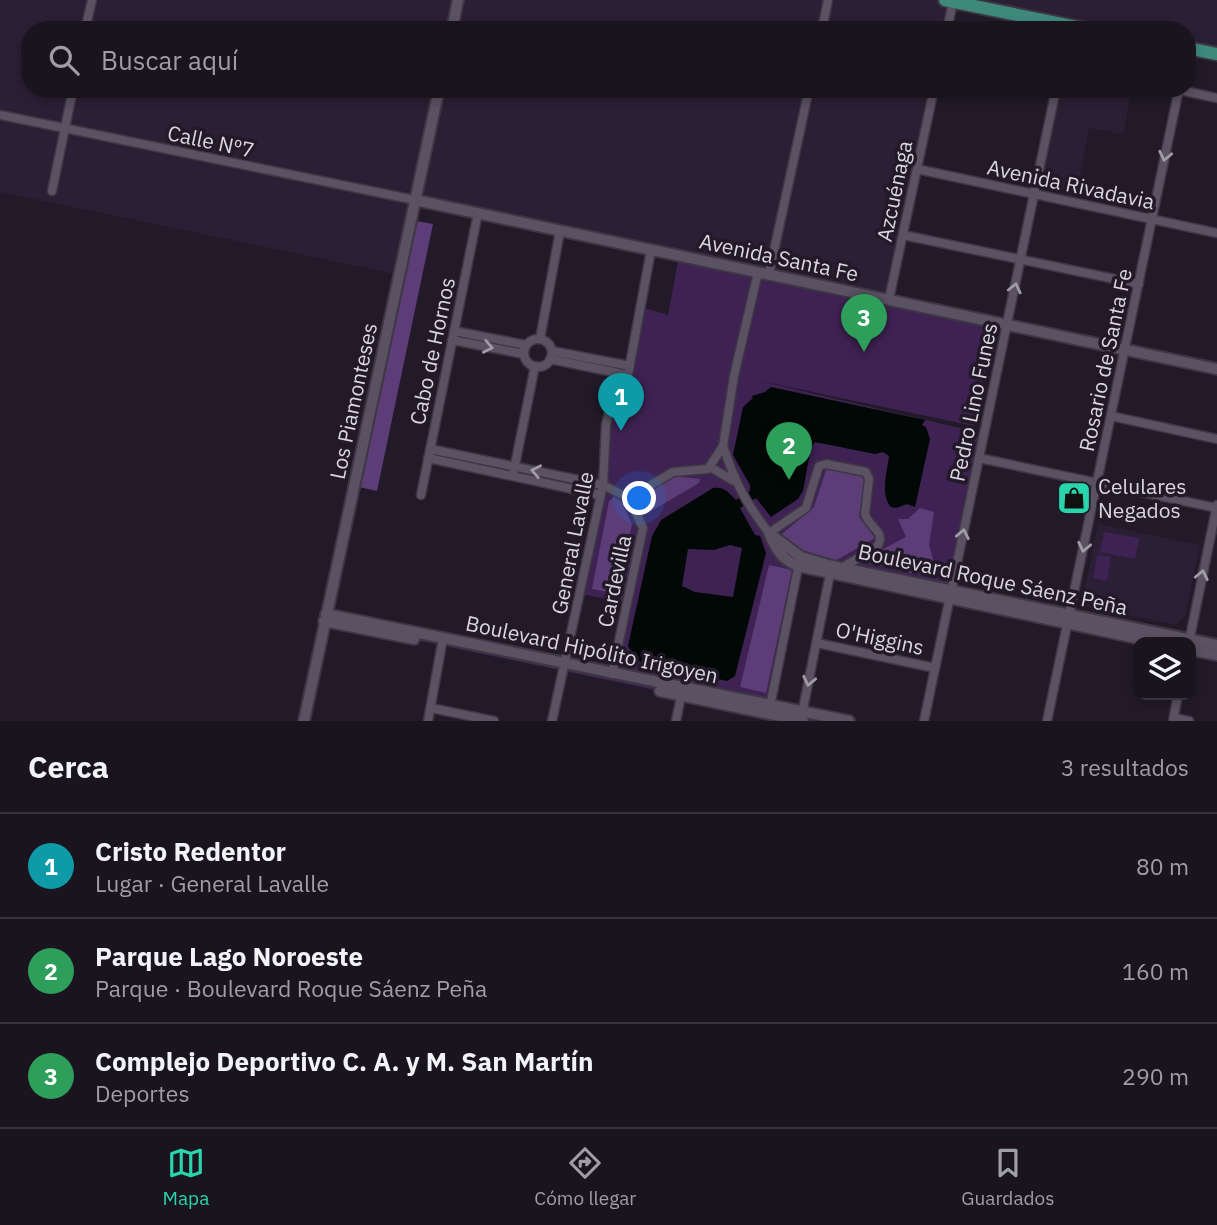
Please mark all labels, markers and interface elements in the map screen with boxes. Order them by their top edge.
search box [21,21,1196,98]
icon: search [45,41,83,79]
text: Buscar aquí [101,43,238,77]
street label: Calle Nº7 [165,118,257,164]
street label: Azcuénaga [870,138,918,244]
one-way arrow [1159,150,1174,162]
street label: Avenida Rivadavia [985,153,1157,215]
street label: Avenida Santa Fe [697,226,861,288]
street label: Rosario de Santa Fe [1072,266,1138,454]
street label: Cabo de Hornos [403,275,461,427]
one-way arrow [1006,282,1021,294]
pin: 3 [841,294,887,352]
street label: Los Piamonteses [323,320,383,482]
street label: Pedro Lino Funes [943,320,1003,484]
one-way arrow [482,339,494,354]
pin: 1 [598,373,644,431]
pin: 2 [766,422,812,480]
one-way arrow [530,464,542,479]
street label: General Lavalle [544,469,600,617]
place label: Celulares Negados [1098,472,1187,524]
shop icon: Celulares Negados [1055,479,1093,517]
your location [622,481,656,515]
one-way arrow [955,528,970,540]
street label: Cardevilla [591,532,637,630]
street label: Boulevard Roque Sáenz Peña [856,537,1130,621]
one-way arrow [1077,541,1092,553]
one-way arrow [1194,569,1209,581]
street label: Boulevard Hipólito Irigoyen [463,609,721,689]
street label: O'Higgins [833,615,927,661]
map controls [1133,637,1196,700]
button: layers [1133,637,1196,700]
one-way arrow [802,675,817,687]
text: Cerca [28,747,109,786]
text: 3 resultados [1061,752,1189,782]
text: Cristo Redentor [95,834,286,868]
text: 1 [44,851,58,881]
text: 80 m [1136,851,1189,881]
text: Lugar · General Lavalle [95,868,329,898]
text: Parque Lago Noroeste [95,939,363,973]
text: 2 [44,956,58,986]
text: 160 m [1122,956,1189,986]
text: Parque · Boulevard Roque Sáenz Peña [95,973,487,1003]
text: Complejo Deportivo C. A. y M. San Martín [95,1044,594,1078]
text: 3 [44,1061,58,1091]
text: 290 m [1122,1061,1189,1091]
text: Deportes [95,1078,190,1108]
tab: Mapa [163,1144,209,1210]
tab: Cómo llegar [534,1144,636,1210]
tab: Guardados [961,1144,1054,1210]

